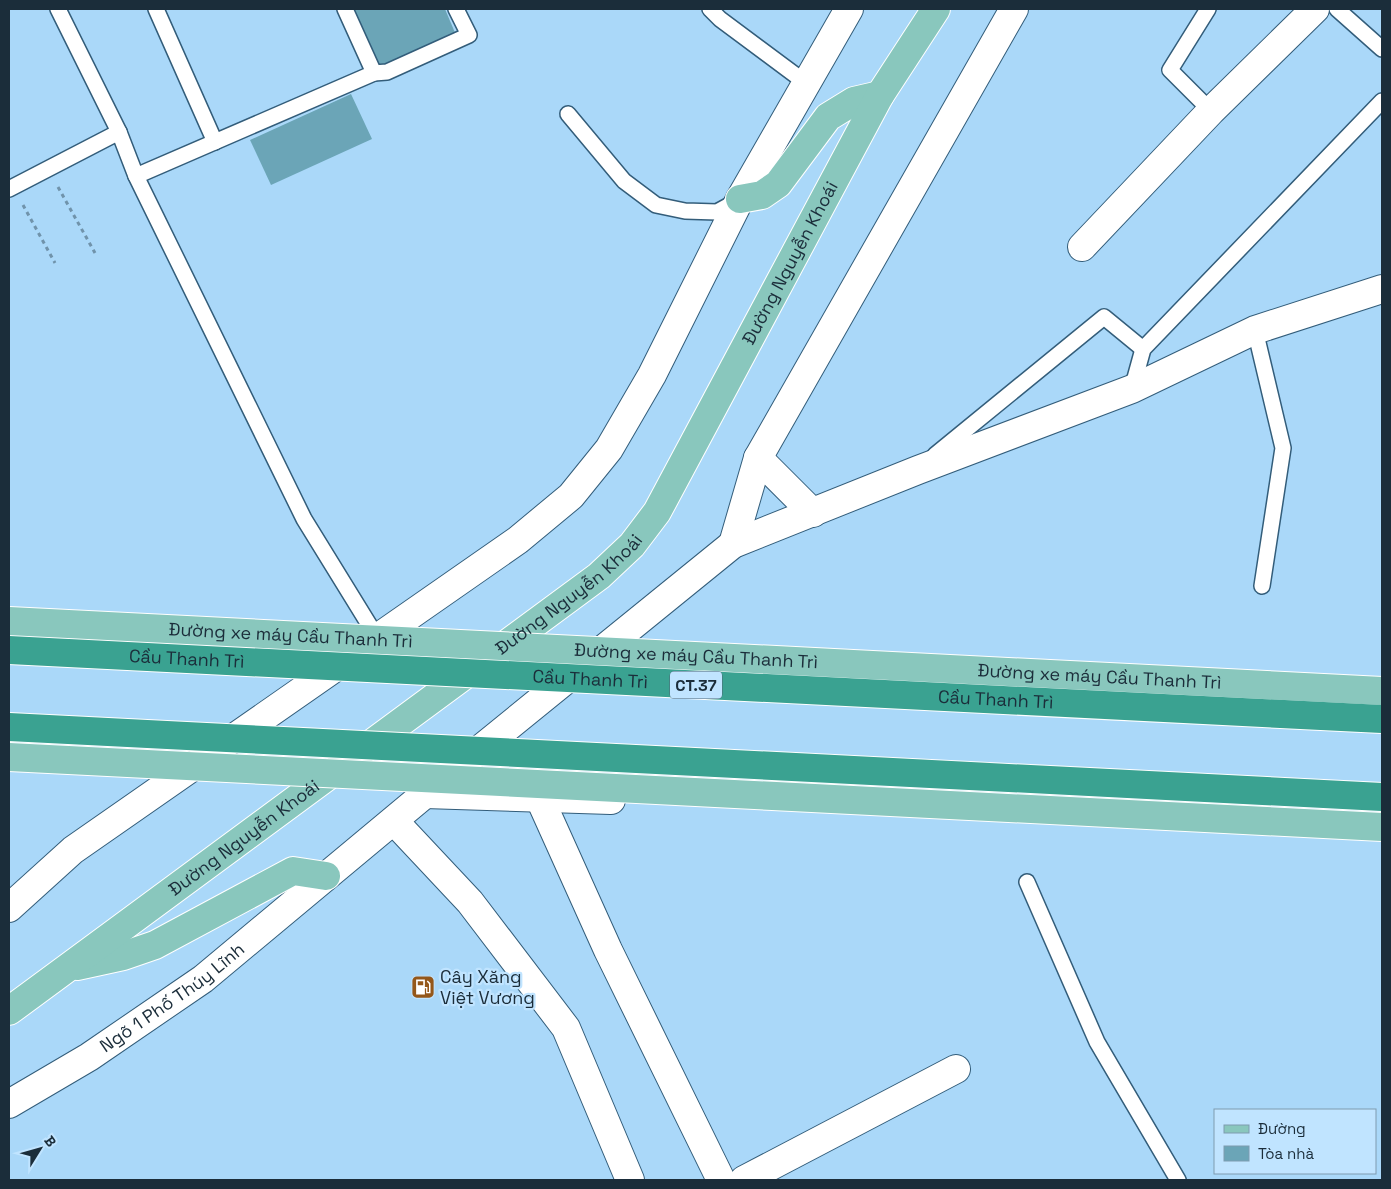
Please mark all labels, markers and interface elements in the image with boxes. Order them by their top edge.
street label: Đường Nguyễn Khoái [737,177,843,348]
street label: Đường Nguyễn Khoái [491,529,647,660]
street label: Đường xe máy Cầu Thanh Trì [168,617,413,653]
street label: Đường xe máy Cầu Thanh Trì [574,638,819,673]
street label: Cầu Thanh Trì [128,644,245,673]
street label: Đường xe máy Cầu Thanh Trì [977,658,1222,694]
street label: Cầu Thanh Trì [532,664,649,693]
road number: CT.37 [670,672,722,698]
street label: Cầu Thanh Trì [937,685,1054,713]
street label: Đường Nguyễn Khoái [164,774,324,901]
street label: Ngõ 1 Phố Thúy Lĩnh [95,937,249,1057]
place label: Cây Xăng Việt Vương [440,965,535,1009]
fuel station icon: Cây Xăng Việt Vương [410,974,436,1000]
legend [1214,1109,1376,1174]
text: Đường [1258,1119,1306,1138]
north arrow [15,1124,65,1174]
text: B [40,1132,60,1150]
text: Tòa nhà [1258,1144,1314,1163]

